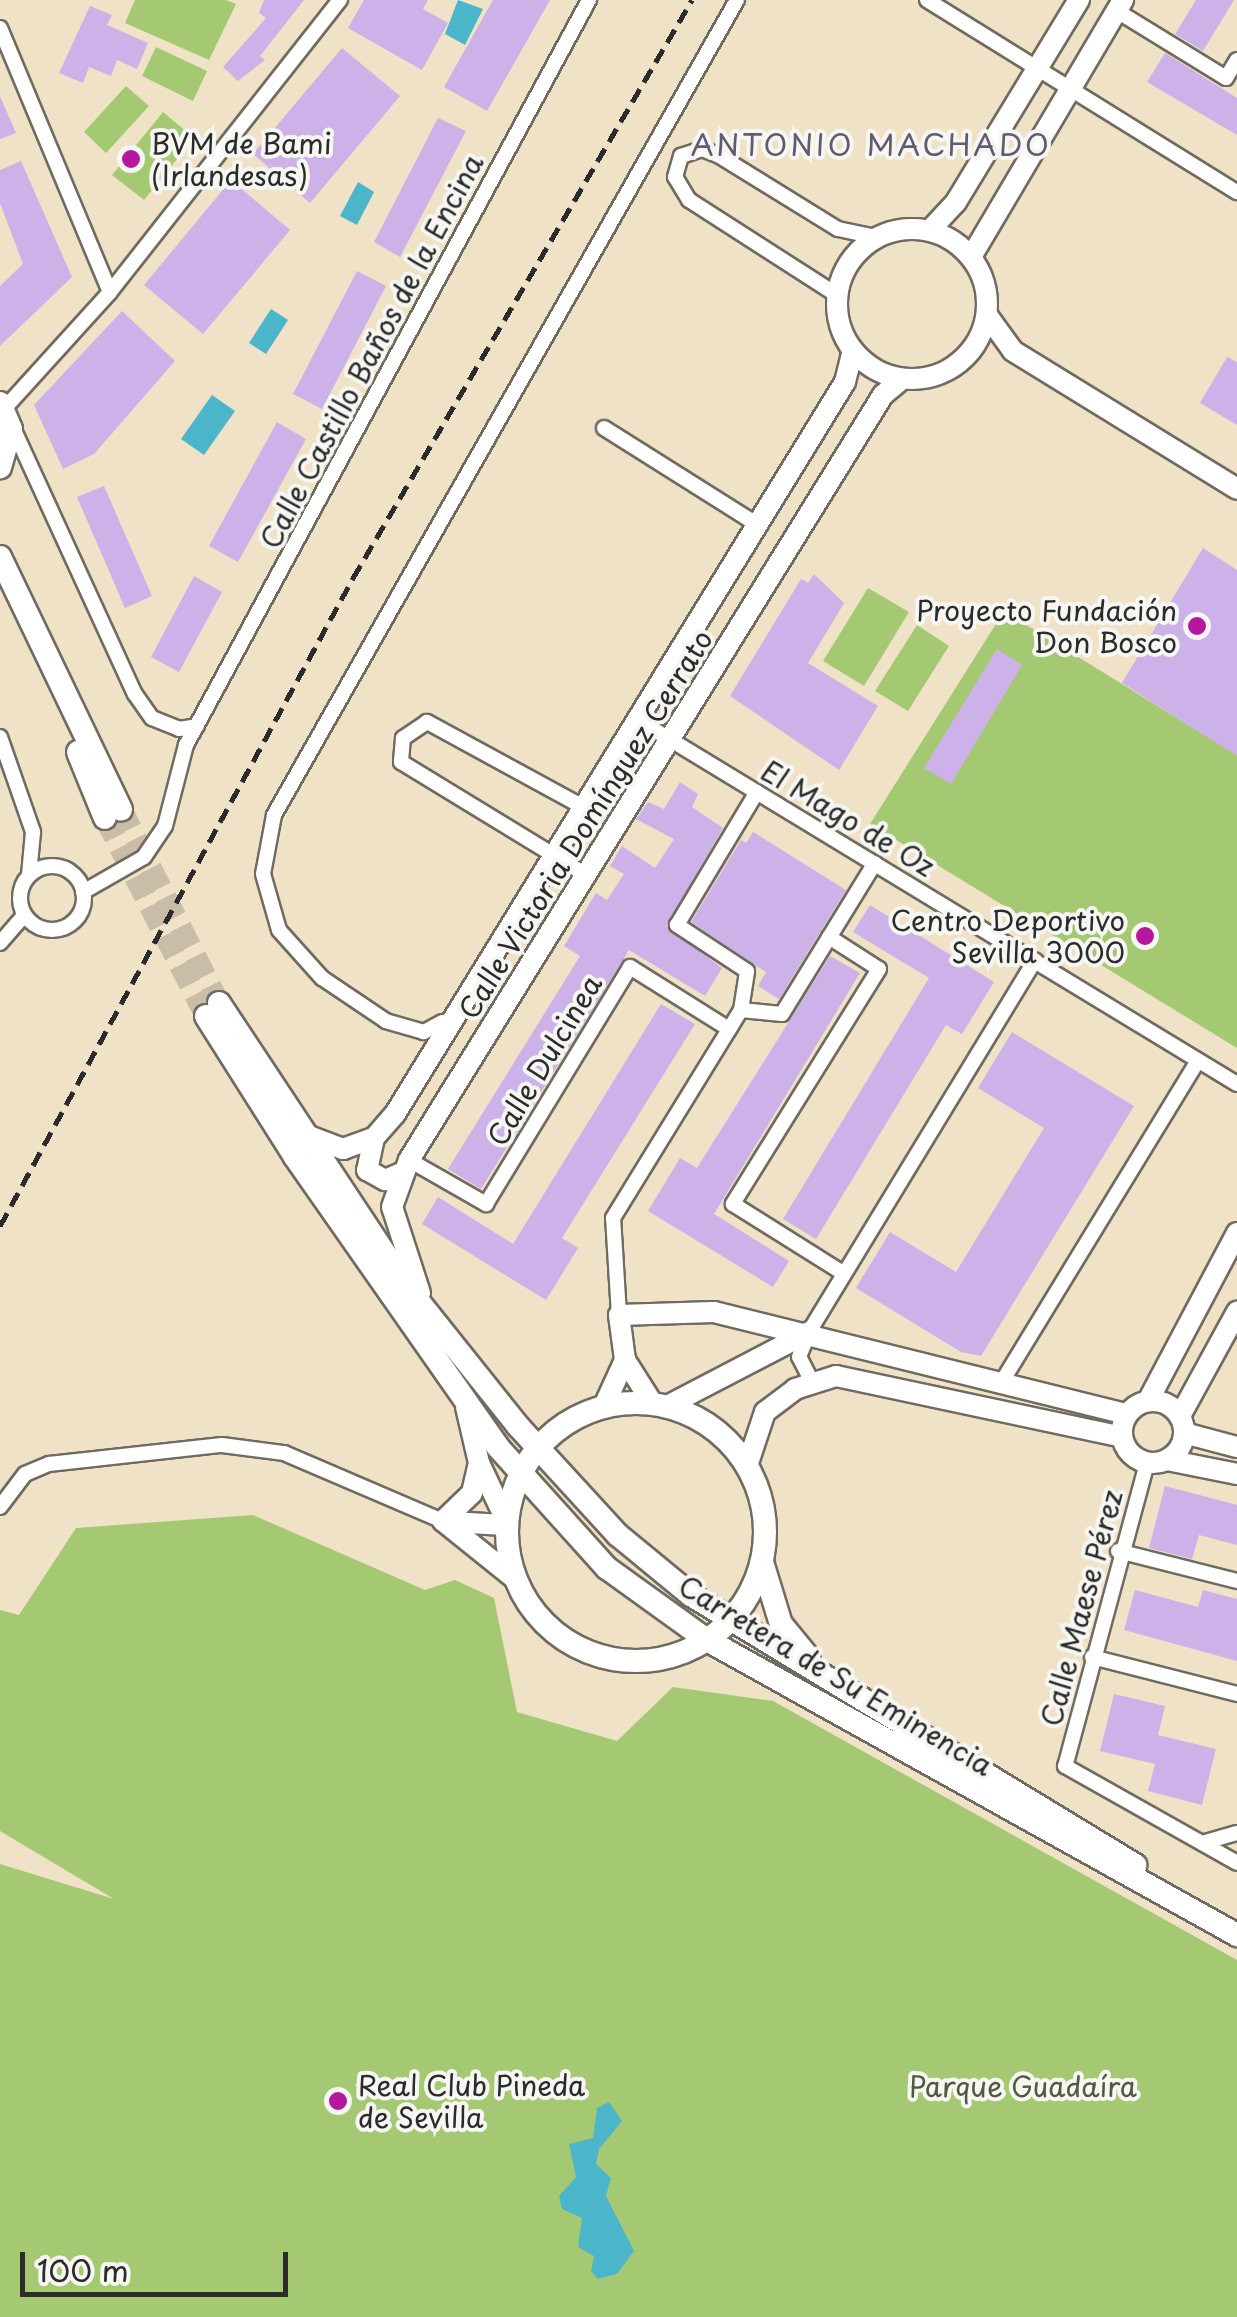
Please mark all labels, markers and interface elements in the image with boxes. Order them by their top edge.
place label: BVM de Bami (Irlandesas) [151,126,334,192]
district label: ANTONIO MACHADO [690,126,1052,162]
street label: Calle Castillo Baños de la Encina [252,147,490,555]
marker: BVM de Bami (Irlandesas) [120,148,142,170]
place label: Proyecto Fundación Don Bosco [916,593,1177,659]
marker: Proyecto Fundación Don Bosco [1186,615,1208,637]
street label: Calle Victoria Domínguez Cerrato [450,623,720,1025]
street label: El Mago de Oz [756,754,940,882]
place label: Centro Deportivo Sevilla 3000 [890,903,1125,969]
marker: Centro Deportivo Sevilla 3000 [1134,925,1156,947]
street label: Calle Dulcinea [479,968,609,1152]
street label: Calle Maese Pérez [1033,1486,1129,1730]
street label: Carretera de Su Eminencia [672,1567,1000,1783]
place label: Real Club Pineda de Sevilla [358,2068,585,2134]
park label: Parque Guadaíra [908,2069,1138,2103]
marker: Real Club Pineda de Sevilla [327,2090,349,2112]
scale bar [25,2232,292,2294]
text: 100 m [37,2247,129,2292]

